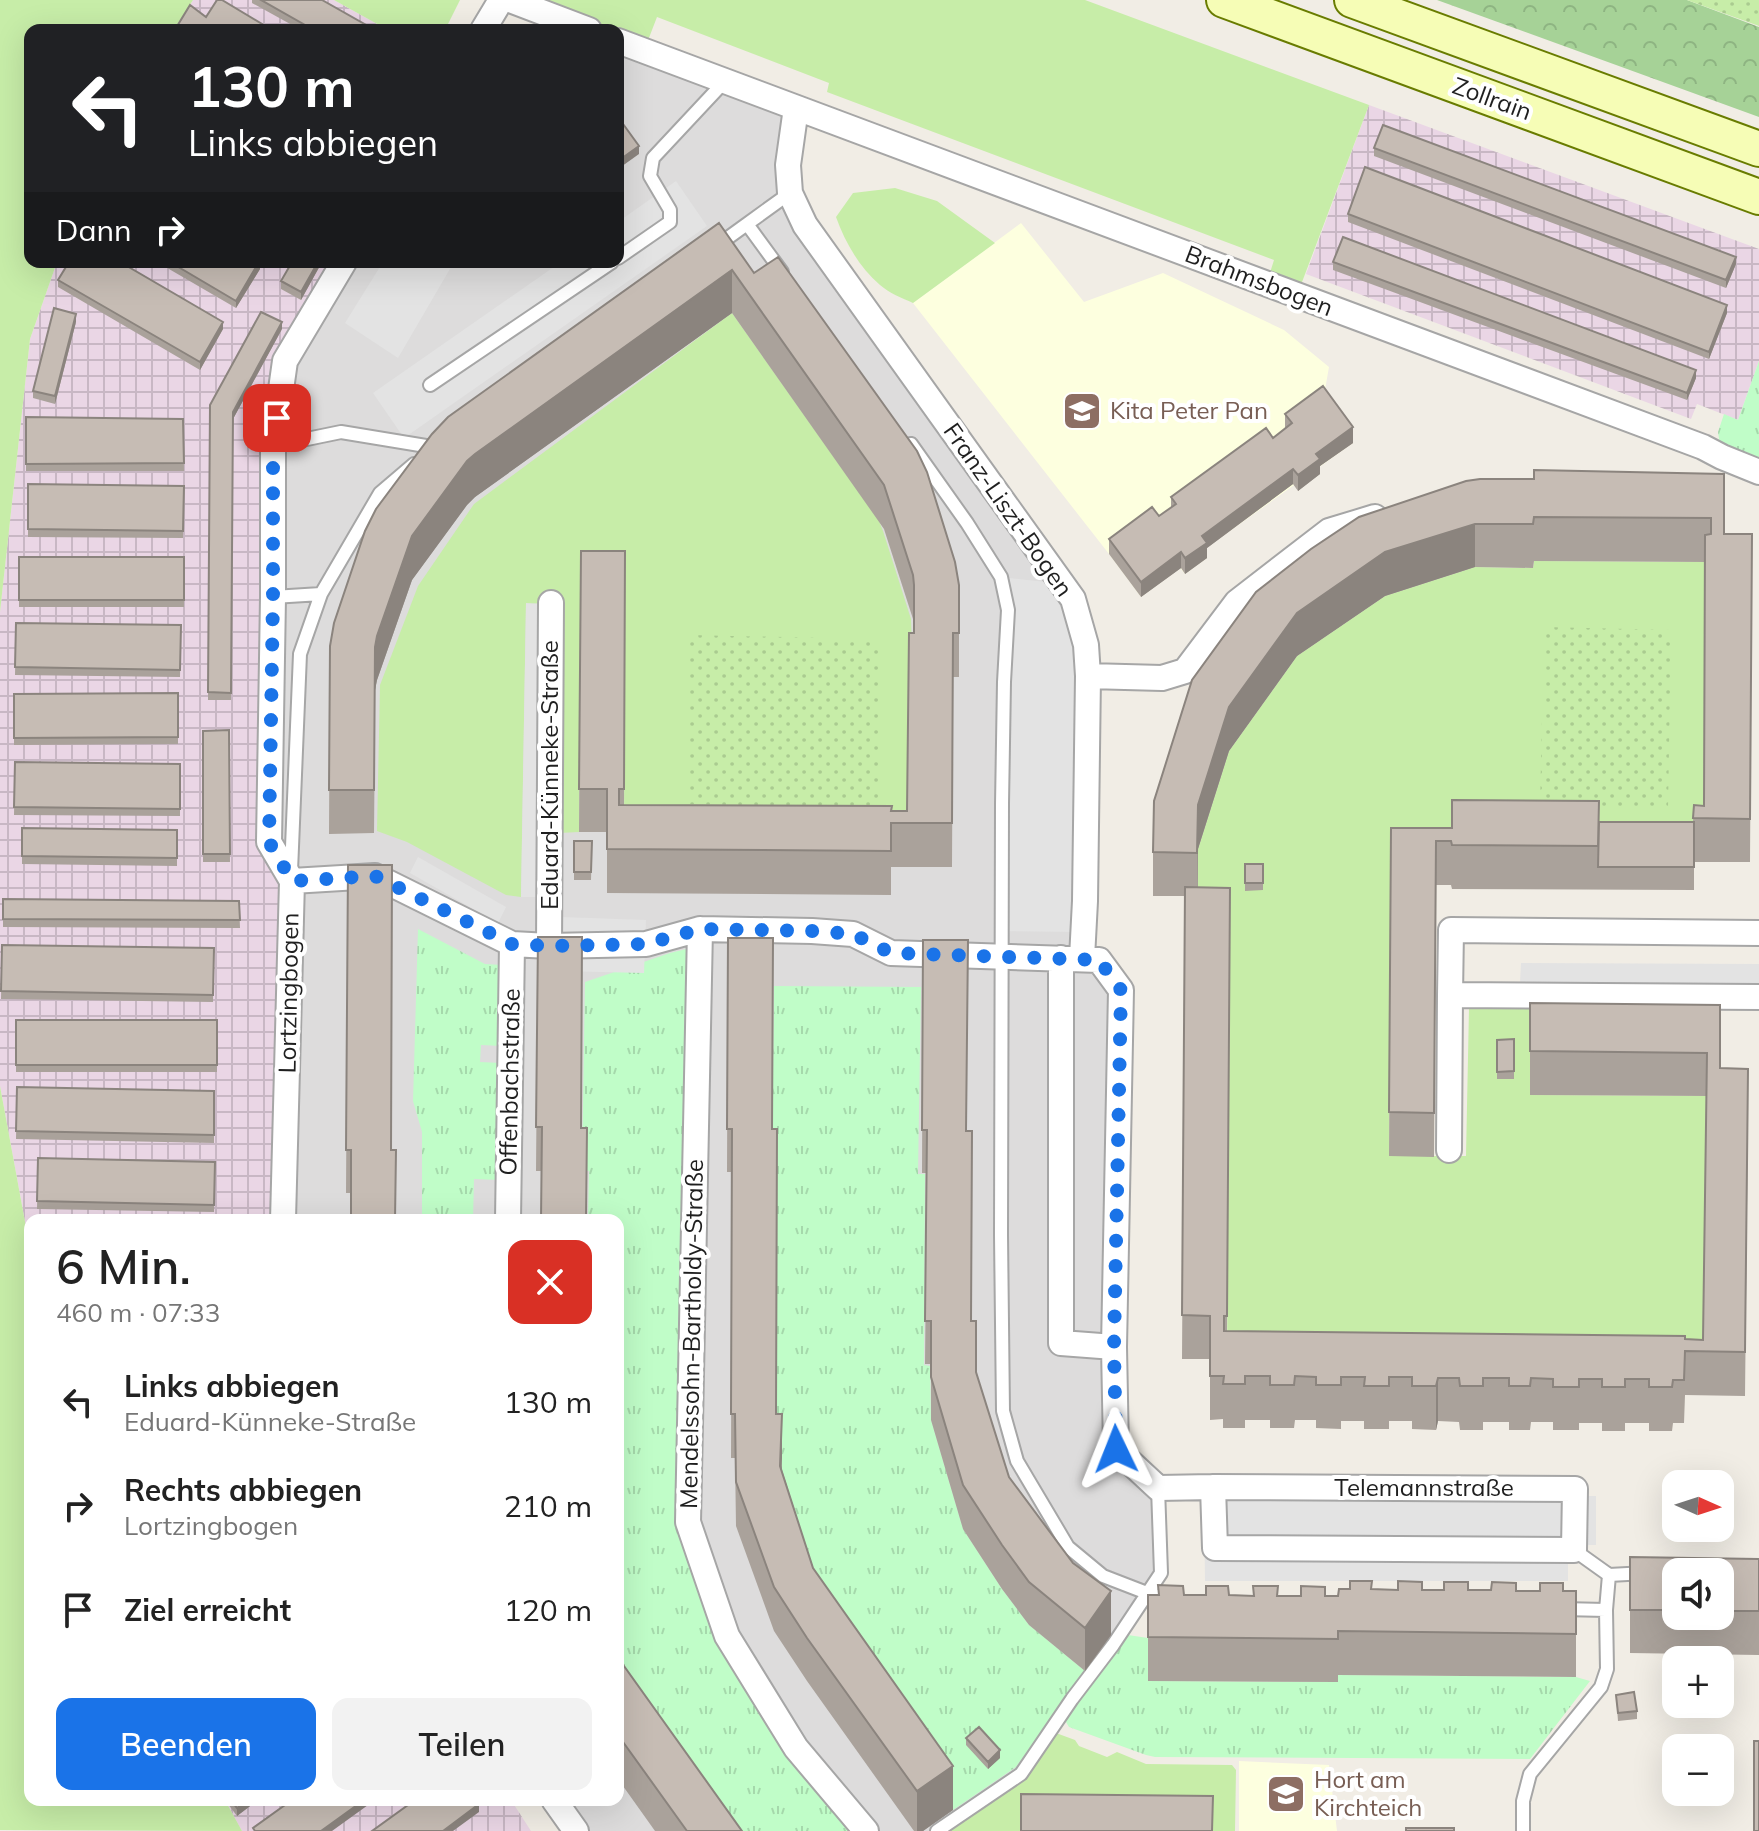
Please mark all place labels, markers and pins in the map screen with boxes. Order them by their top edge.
pin [243,384,311,452]
school or university icon: Kita Peter Pan [1061,390,1103,432]
place label: Kita Peter Pan [1110,395,1268,425]
place label: Hort am Kirchteich [1314,1764,1422,1822]
school or university icon: Hort am Kirchteich [1265,1773,1307,1815]

